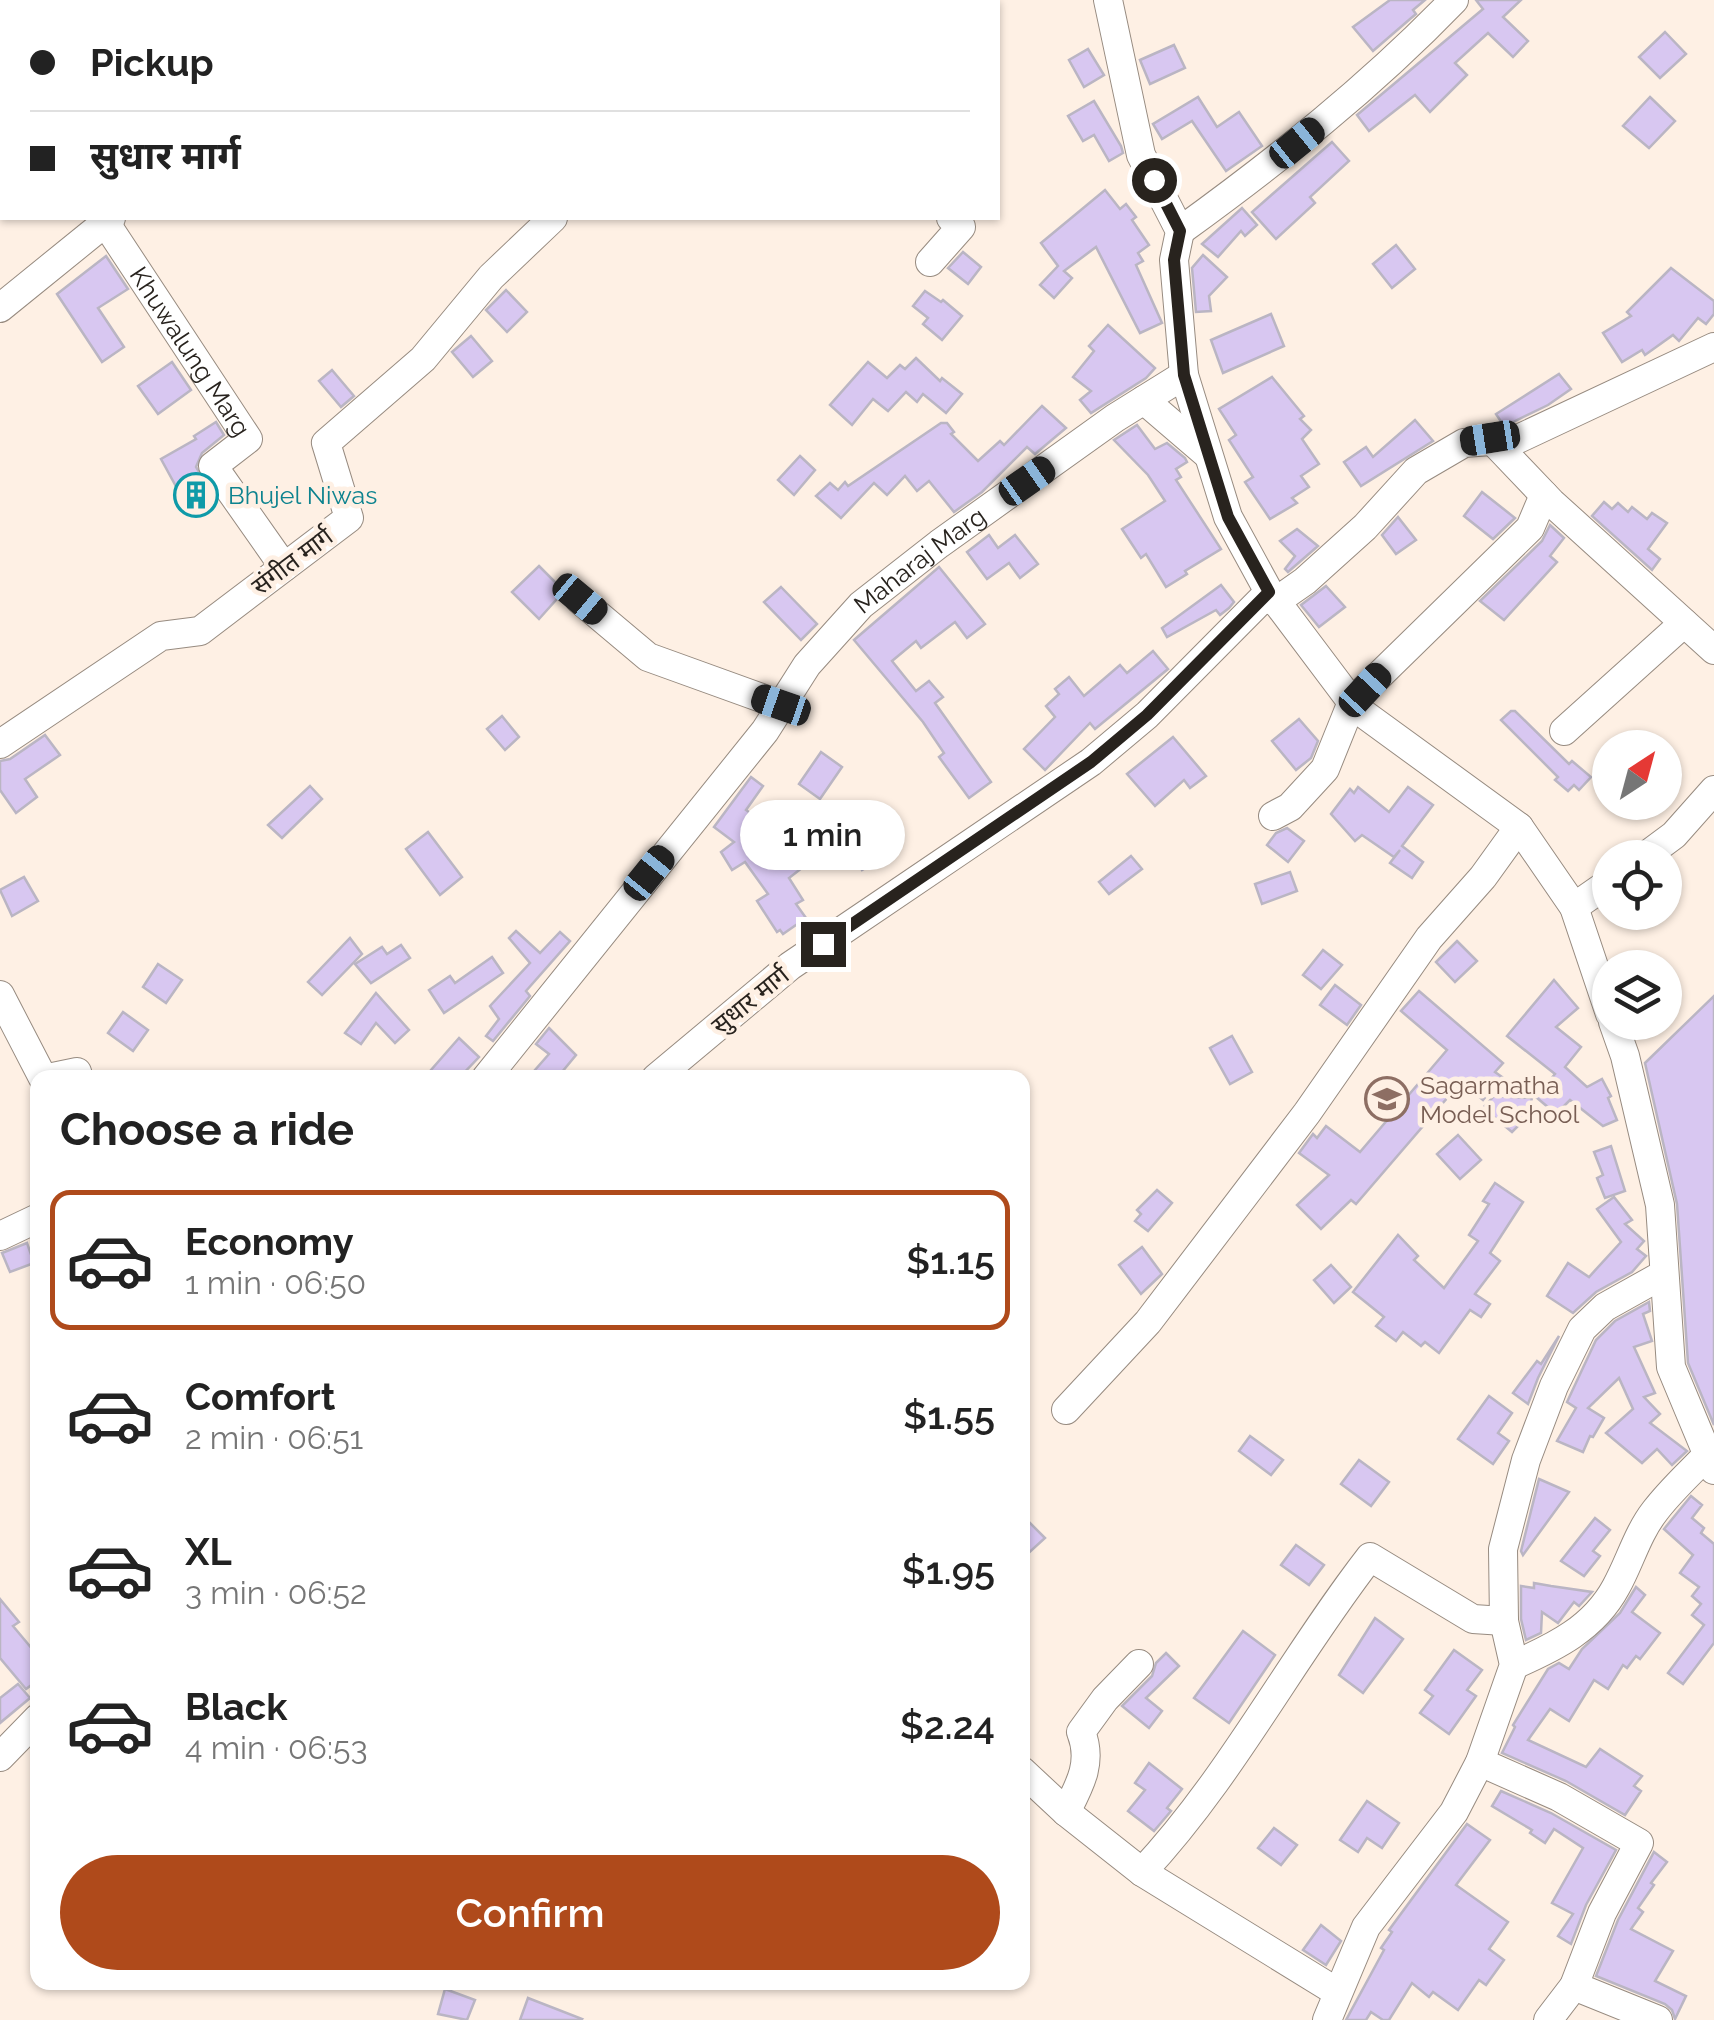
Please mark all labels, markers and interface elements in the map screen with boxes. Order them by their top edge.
text: Pickup [90,40,214,85]
car [1264,112,1330,174]
text: सुधार मार्ग [90,133,241,178]
route start [1132,158,1177,203]
street label: Khuwalung Marg [124,261,257,442]
car [1458,418,1522,458]
car [994,452,1060,510]
building icon: Bhujel Niwas [173,472,219,518]
place label: Bhujel Niwas [228,480,377,510]
street label: Maharaj Marg [848,501,991,620]
street label: संगीत मार्ग [246,520,339,601]
car [547,568,613,630]
car [1334,658,1396,722]
car [748,681,814,729]
north arrow [1592,730,1682,820]
map controls [1592,730,1682,1040]
callout: 1 min [740,799,906,869]
text: 1 min [783,816,862,853]
car [618,840,680,906]
button: locate [1592,840,1682,930]
route end [801,922,846,967]
button: layers [1592,950,1682,1040]
street label: सुधार मार्ग [705,959,796,1041]
place label: Sagarmatha Model School [1420,1070,1579,1129]
school or university icon: Sagarmatha Model School [1364,1076,1410,1122]
text: Choose a ride [60,1103,354,1156]
icon: car [65,1215,155,1305]
text: Economy [185,1219,354,1264]
text: $1.15 [906,1238,995,1283]
text: 1 min · 06:50 [185,1264,366,1301]
icon: car [65,1370,155,1460]
text: Comfort [185,1374,335,1419]
text: $1.55 [903,1393,995,1438]
text: 2 min · 06:51 [185,1419,363,1456]
icon: car [65,1525,155,1615]
text: XL [185,1529,232,1574]
text: $1.95 [902,1548,995,1593]
text: 3 min · 06:52 [185,1574,367,1611]
icon: car [65,1680,155,1770]
text: Black [185,1684,287,1729]
text: $2.24 [900,1703,995,1748]
text: 4 min · 06:53 [185,1729,367,1766]
button: Confirm [60,1855,1000,1970]

